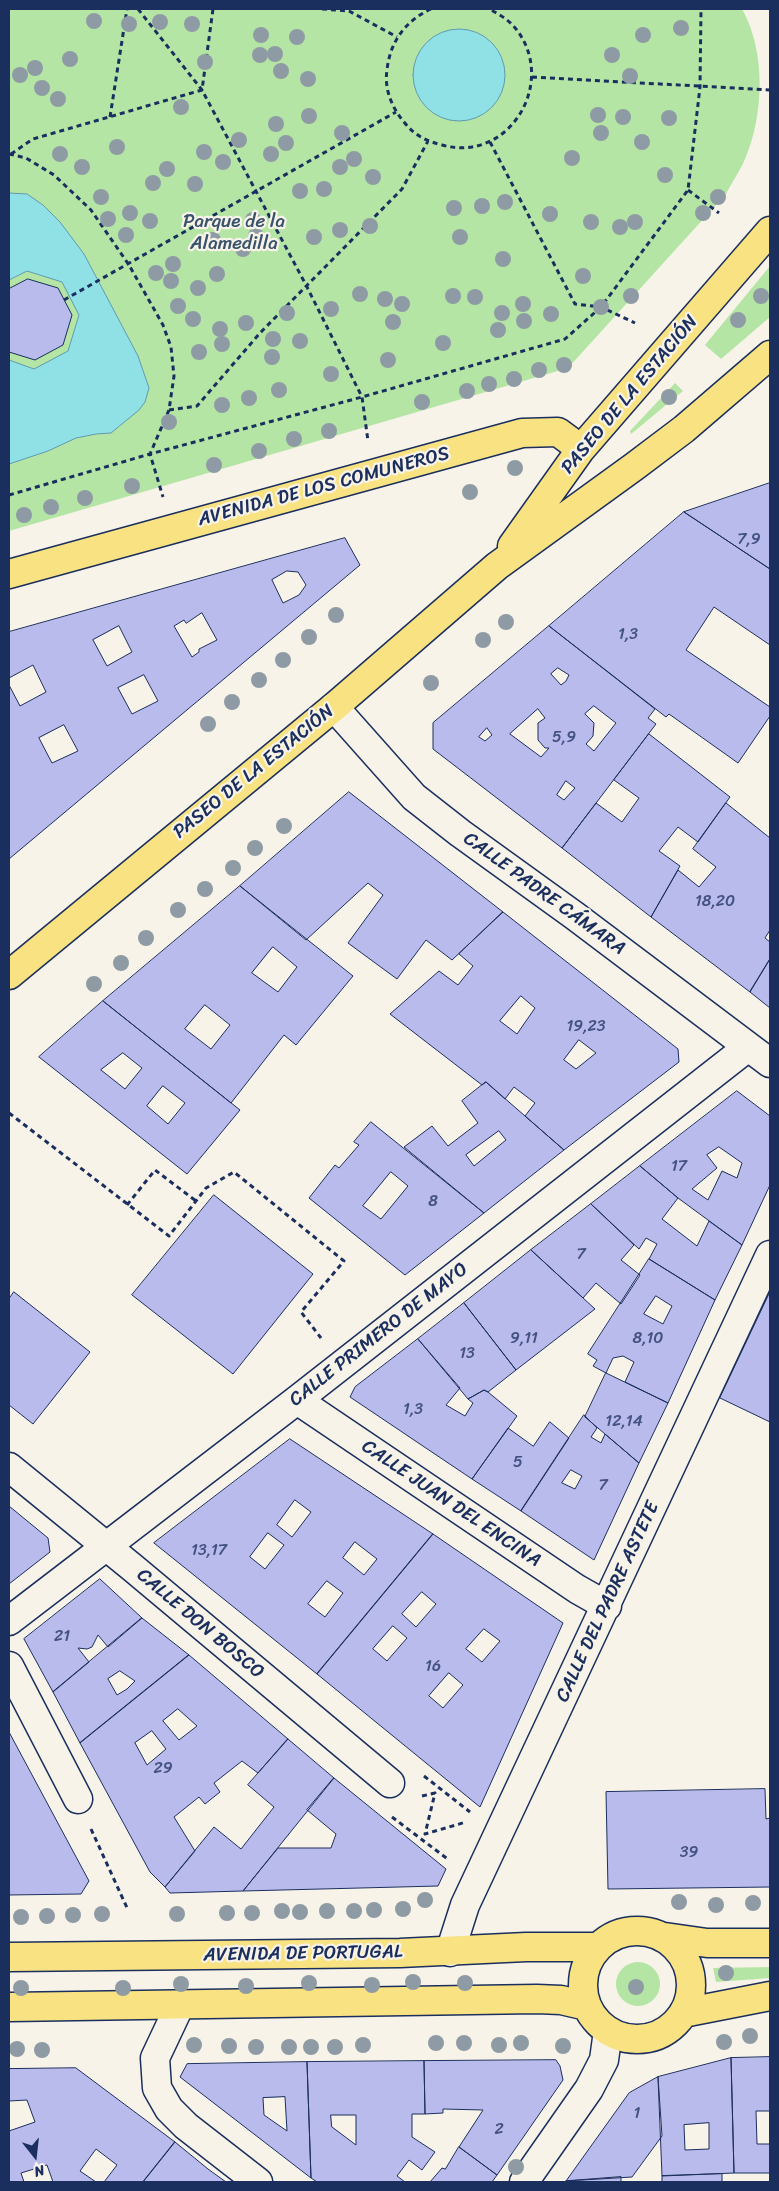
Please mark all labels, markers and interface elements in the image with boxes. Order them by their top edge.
park label: Parque de la Alamedilla [183,211,285,255]
street label: PASEO DE LA ESTACIÓN [557,311,703,479]
street label: AVENIDA DE LOS COMUNEROS [196,442,452,532]
house number: 7,9 [737,530,761,550]
house number: 1,3 [618,625,638,645]
street label: PASEO DE LA ESTACIÓN [169,700,339,844]
house number: 5,9 [552,728,576,748]
street label: CALLE PADRE CÁMARA [459,828,629,960]
house number: 18,20 [695,892,735,912]
house number: 19,23 [566,1017,606,1037]
house number: 17 [671,1157,687,1177]
house number: 8 [428,1192,438,1212]
house number: 7 [576,1245,586,1265]
street label: CALLE PRIMERO DE MAYO [285,1258,473,1412]
house number: 9,11 [510,1329,538,1349]
house number: 8,10 [633,1329,663,1349]
house number: 13 [459,1344,475,1364]
house number: 1,3 [403,1400,423,1420]
house number: 12,14 [605,1412,643,1432]
street label: CALLE JUAN DEL ENCINA [357,1435,545,1573]
house number: 5 [513,1453,523,1473]
house number: 7 [598,1476,608,1496]
street label: CALLE DEL PADRE ASTETE [552,1498,664,1706]
house number: 13,17 [191,1541,227,1561]
street label: CALLE DON BOSCO [132,1564,268,1684]
house number: 21 [54,1627,70,1647]
house number: 16 [425,1657,441,1677]
house number: 29 [153,1759,173,1779]
house number: 39 [680,1843,698,1863]
street label: AVENIDA DE PORTUGAL [203,1941,403,1967]
house number: 1 [634,2104,640,2124]
house number: 2 [494,2120,504,2140]
north arrow [10,2131,60,2181]
text: N [31,2158,47,2184]

